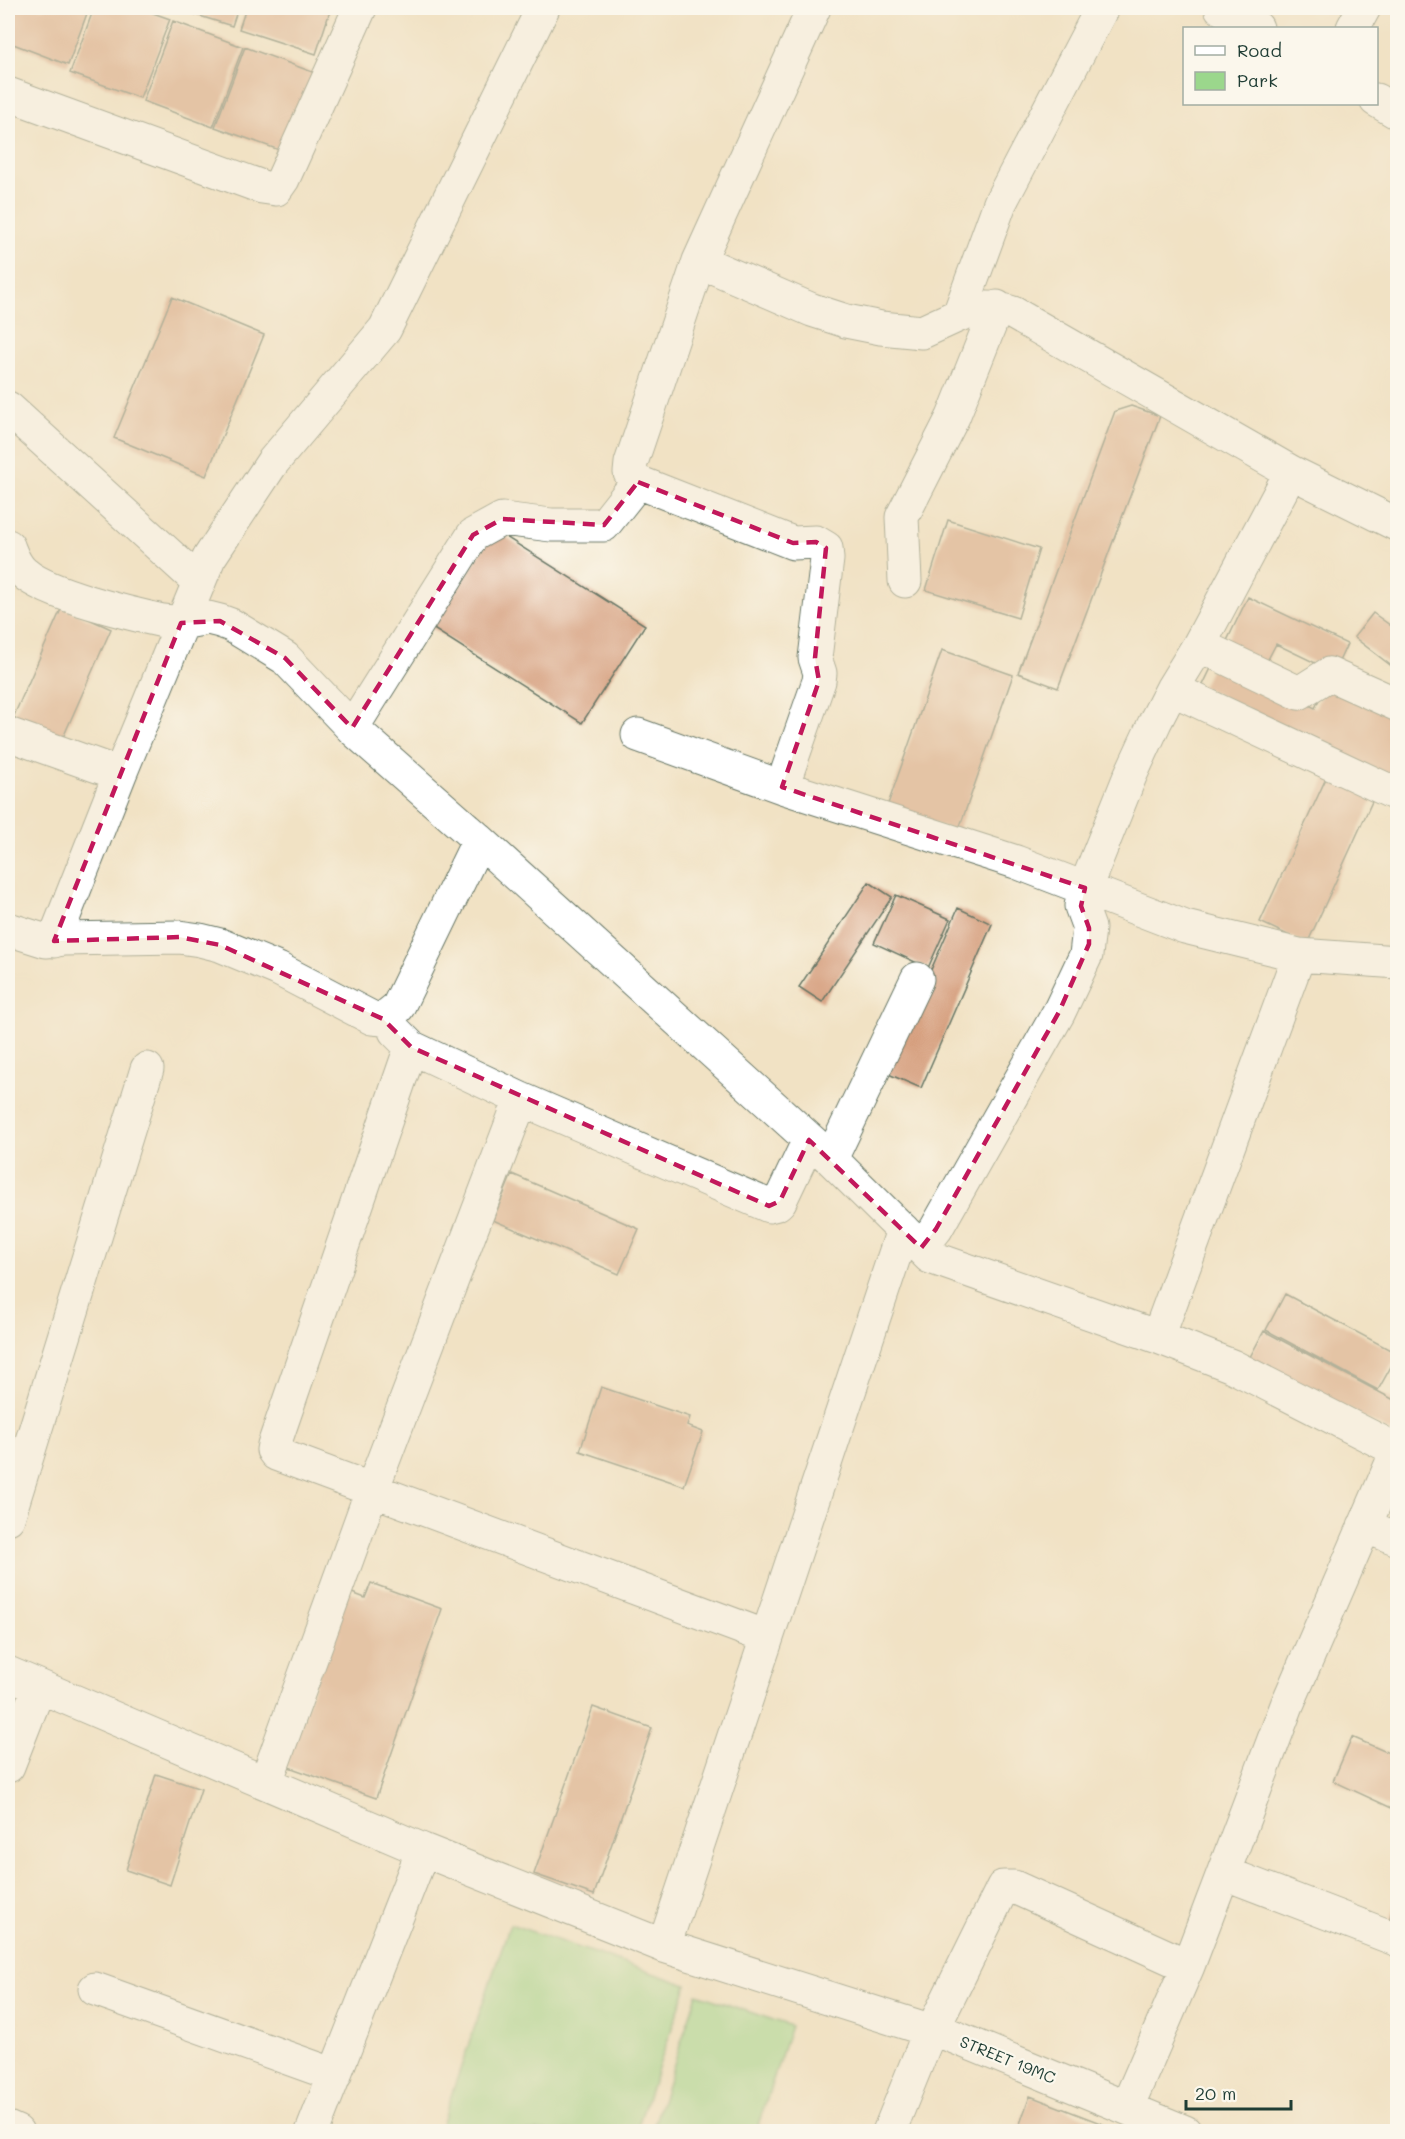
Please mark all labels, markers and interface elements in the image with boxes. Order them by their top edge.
legend [1183,27,1378,105]
text: Road [1237,38,1282,62]
text: Park [1237,68,1278,92]
street label: STREET 19MC [957,2030,1059,2088]
scale bar [1186,2073,1291,2111]
text: 20 m [1195,2081,1236,2105]

